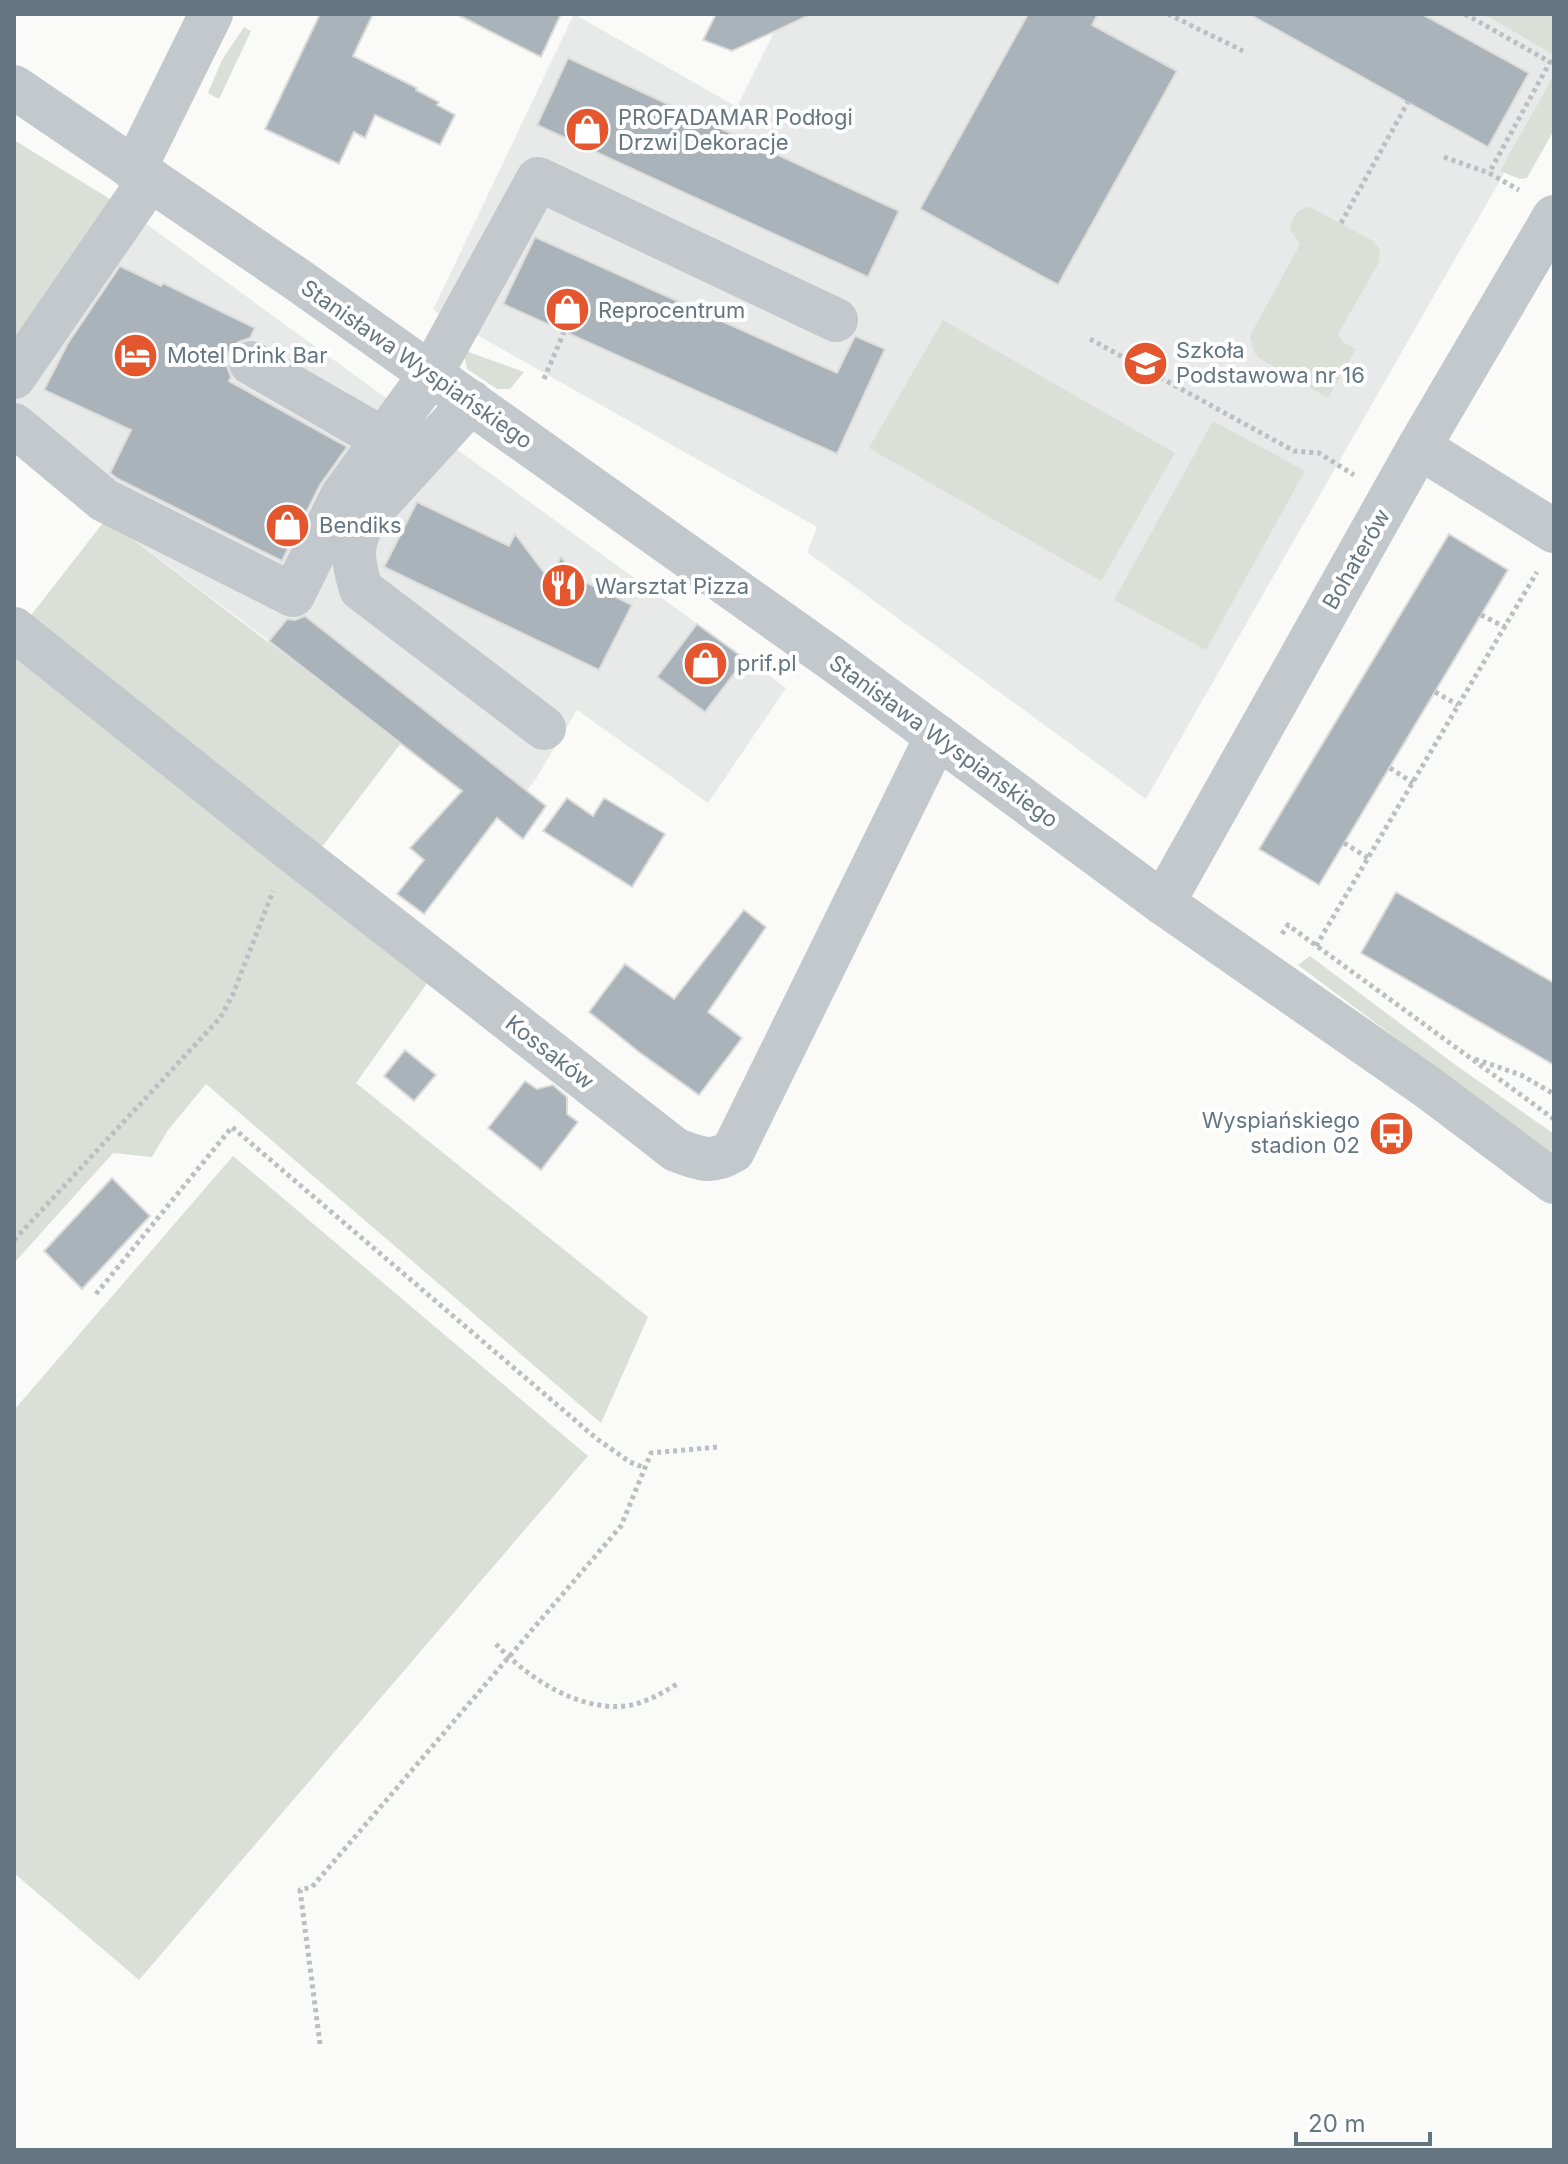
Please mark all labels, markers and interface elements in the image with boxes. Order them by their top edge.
place label: PROFADAMAR Podłogi Drzwi Dekoracje [618,104,853,155]
shop icon: PROFADAMAR Podłogi Drzwi Dekoracje [563,106,611,154]
street label: Stanisława Wyspiańskiego [296,274,538,454]
shop icon: Reprocentrum [543,286,591,334]
place label: Reprocentrum [598,297,745,323]
hotel icon: Motel Drink Bar [112,331,160,379]
place label: Szkoła Podstawowa nr 16 [1176,337,1365,388]
school or university icon: Szkoła Podstawowa nr 16 [1121,339,1169,387]
place label: Motel Drink Bar [167,342,328,368]
shop icon: Bendiks [264,501,312,549]
street label: Bohaterów [1317,504,1395,614]
place label: Bendiks [319,512,402,538]
restaurant icon: Warsztat Pizza [540,562,588,610]
place label: Warsztat Pizza [595,573,749,599]
shop icon: prif.pl [682,639,730,687]
street label: Stanisława Wyspiańskiego [825,649,1063,833]
place label: prif.pl [737,650,796,676]
street label: Kossaków [501,1009,599,1095]
place label: Wyspiańskiego stadion 02 [1202,1107,1360,1158]
bus stop icon: Wyspiańskiego stadion 02 [1367,1109,1415,1157]
scale bar [1296,2096,1430,2146]
text: 20 m [1308,2109,1366,2138]

